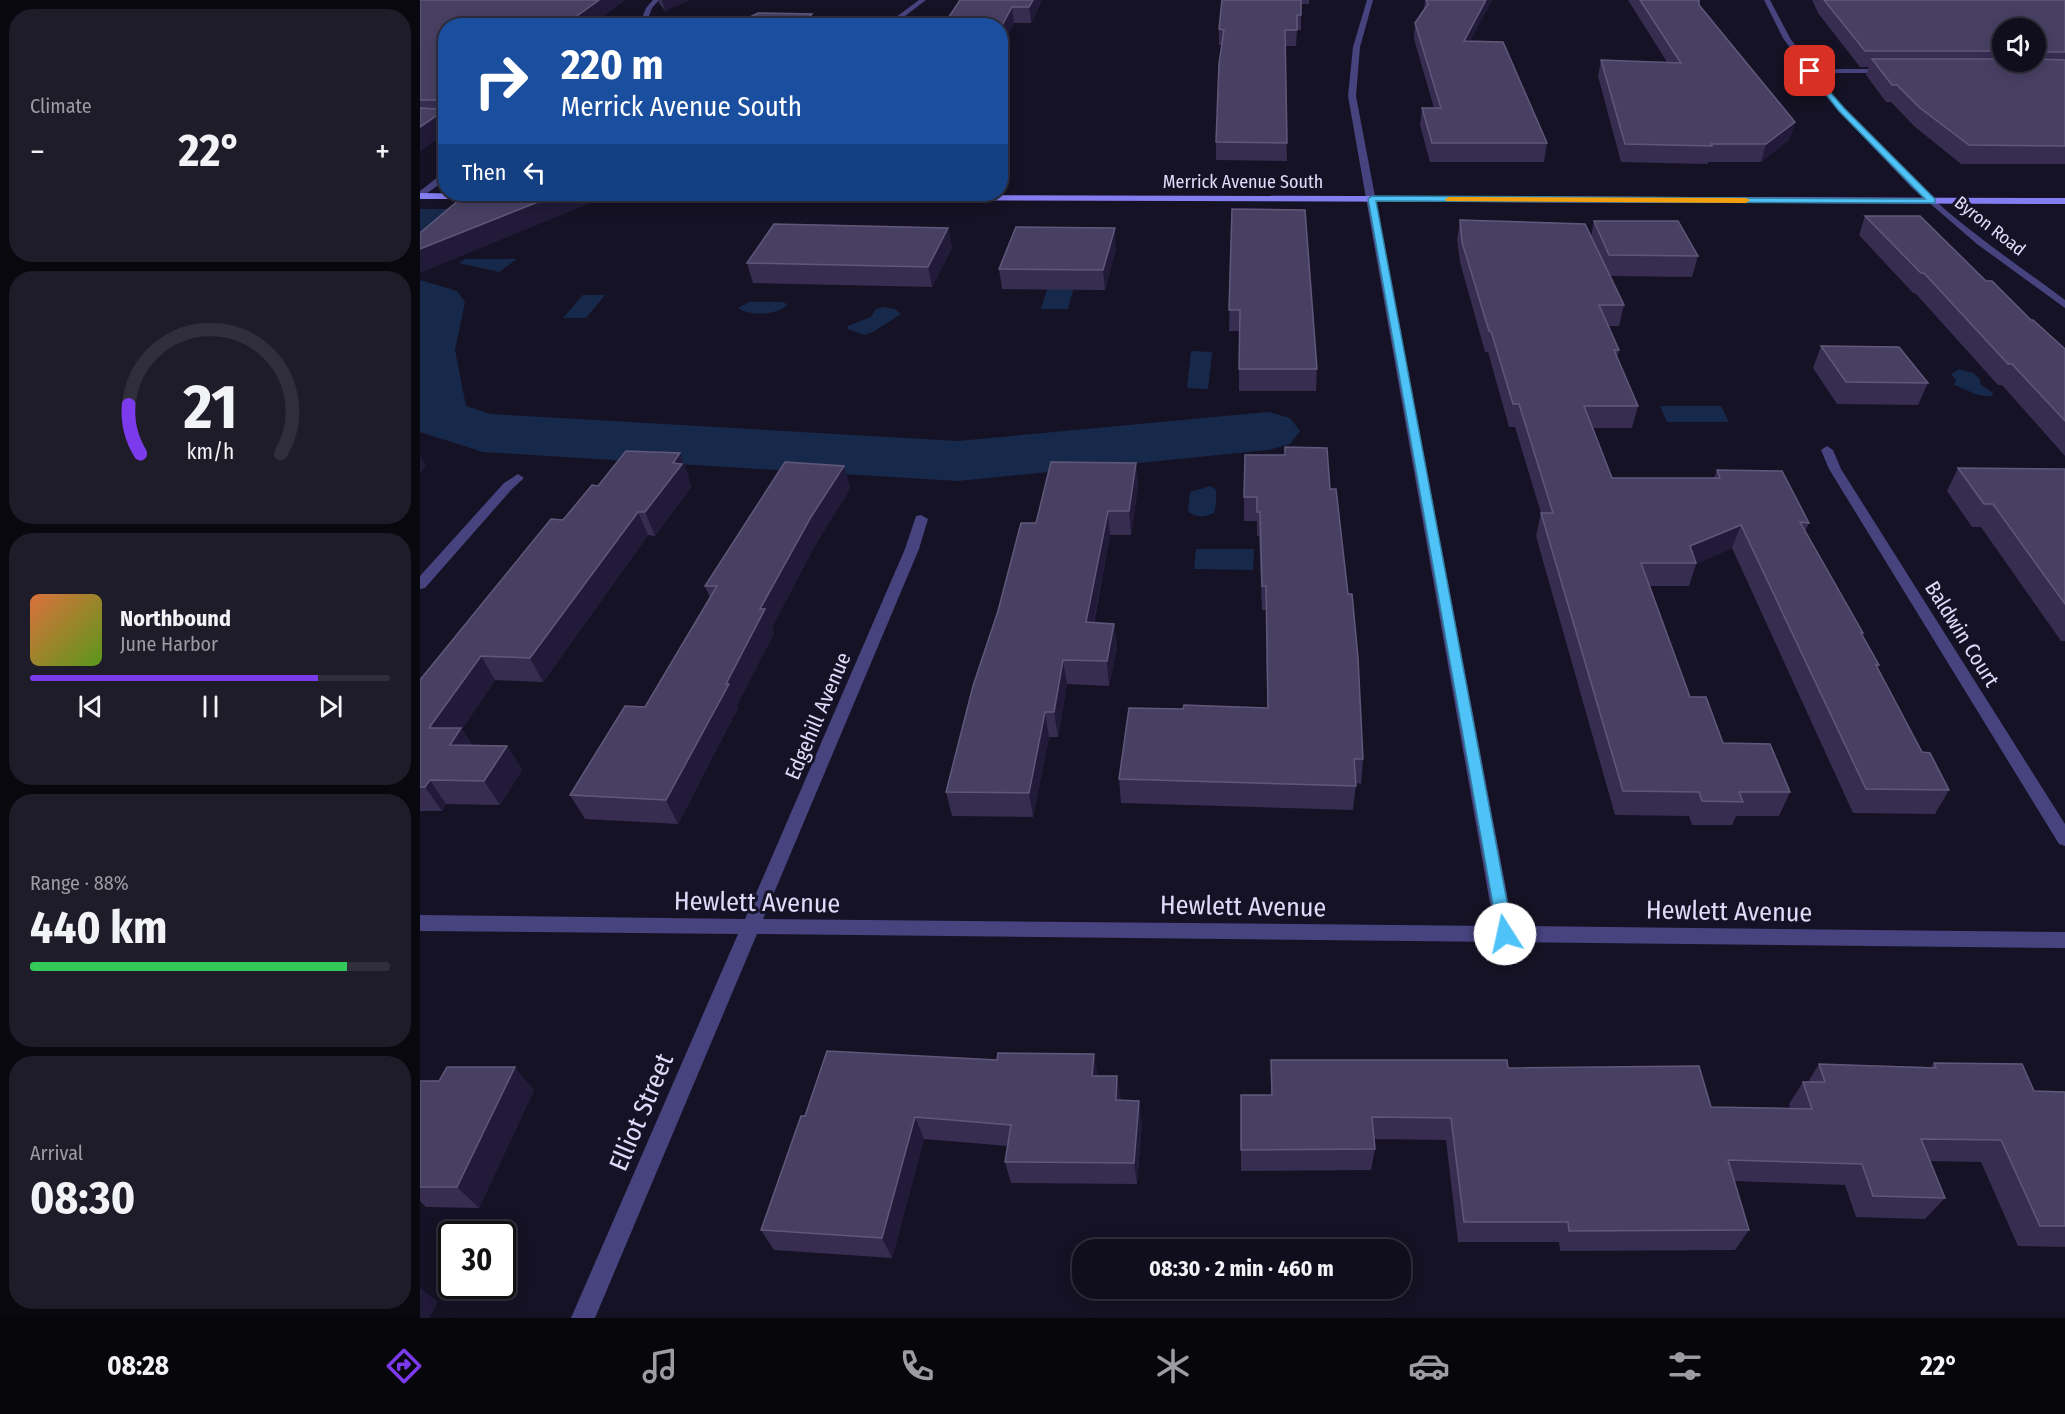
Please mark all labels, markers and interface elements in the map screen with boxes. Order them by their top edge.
map controls [1992,18,2046,72]
button: sound [1992,18,2046,72]
text: 220 m [561,40,664,90]
icon: right [462,42,540,120]
pin [1784,45,1835,96]
icon: arrive [1793,54,1826,87]
text: Merrick Avenue South [561,91,802,123]
text: Climate [30,94,92,118]
text: 22° [179,124,241,178]
text: − [30,132,45,172]
text: + [375,132,390,172]
icon: left [518,156,551,189]
text: Then [462,159,506,186]
street label: Merrick Avenue South [1163,171,1323,193]
street label: Byron Road [1950,191,2030,261]
text: 21 [182,370,237,445]
text: km/h [186,440,234,466]
street label: Baldwin Court [1919,576,2005,692]
text: Northbound [120,605,231,632]
text: June Harbor [120,632,218,656]
street label: Edgehill Avenue [779,648,857,784]
icon: previous [74,690,107,723]
icon: pause [194,690,227,723]
icon: next [314,690,347,723]
text: Range · 88% [30,871,129,895]
street label: Hewlett Avenue [674,886,840,919]
street label: Hewlett Avenue [1160,890,1326,923]
street label: Hewlett Avenue [1646,895,1812,928]
text: 440 km [30,901,167,955]
position arrow [1473,902,1537,966]
street label: Elliot Street [603,1048,680,1176]
text: Arrival [30,1141,83,1165]
text: 08:30 [30,1171,135,1225]
speed limit sign: 30 [438,1221,516,1299]
text: 08:30 · 2 min · 460 m [1149,1255,1334,1282]
icon: directions [383,1345,425,1387]
icon: music [639,1345,681,1387]
icon: phone [896,1345,938,1387]
icon: climate [1152,1345,1194,1387]
icon: car [1408,1345,1450,1387]
icon: filters [1664,1345,1706,1387]
text: 08:28 [107,1350,169,1382]
text: 22° [1920,1350,1958,1382]

